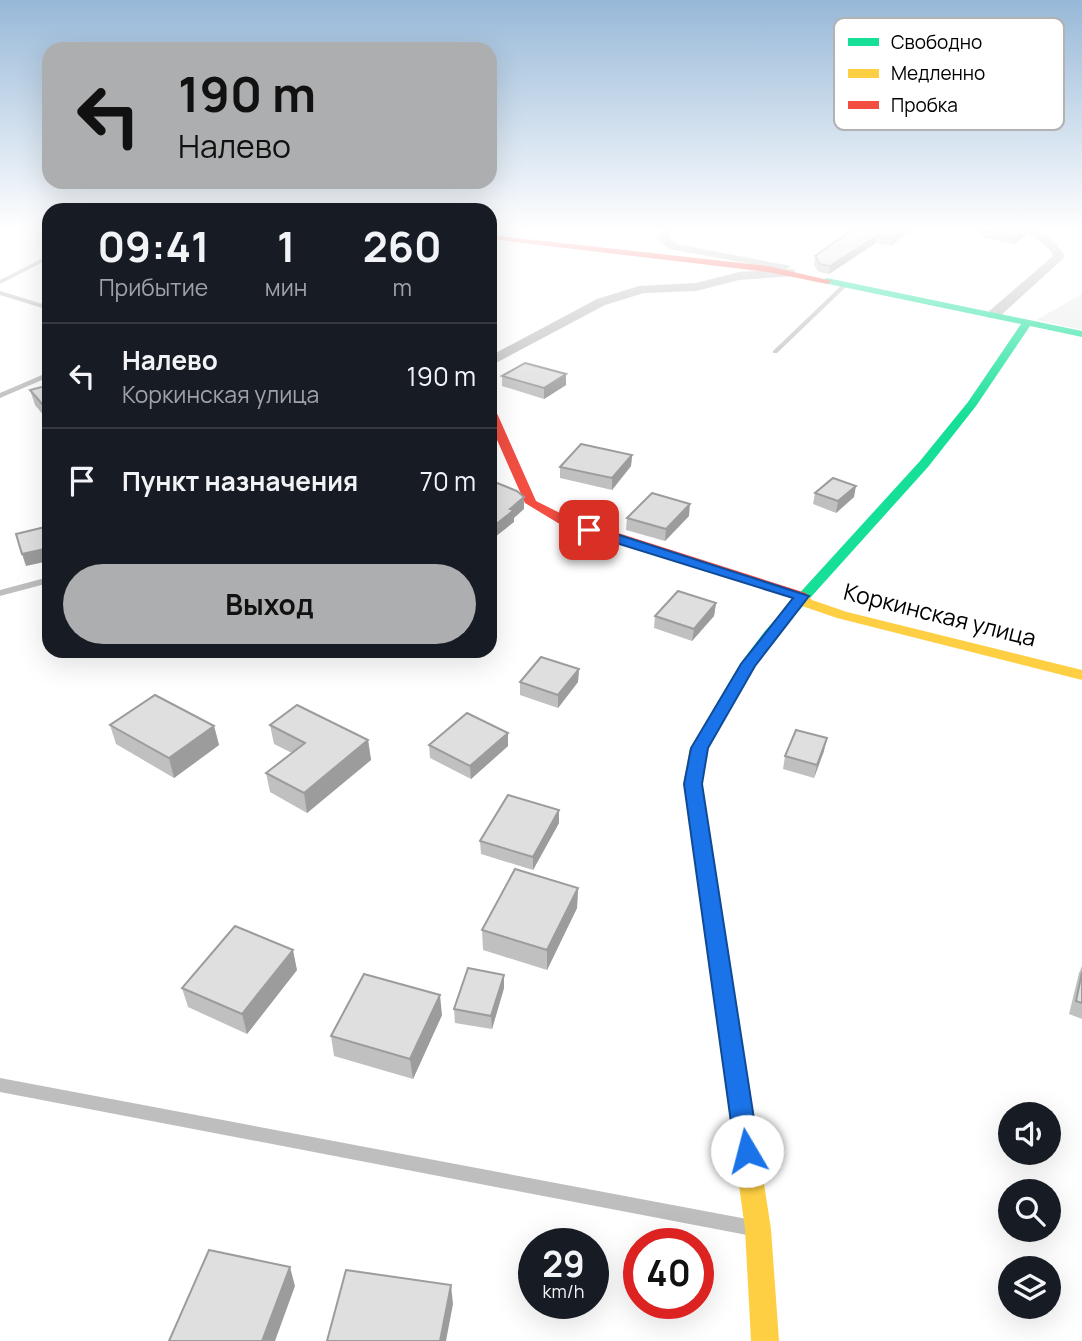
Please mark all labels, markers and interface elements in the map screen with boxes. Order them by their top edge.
legend [834,18,1064,130]
text: Свободно [891,29,982,55]
text: 190 m [178,60,316,127]
text: Медленно [891,60,985,86]
icon: left [63,70,154,161]
text: Пробка [891,92,958,118]
text: Налево [178,124,291,168]
text: 09:41 [97,217,209,275]
text: 1 [277,217,295,275]
text: 260 [363,217,442,275]
text: Прибытие [99,271,208,303]
text: мин [265,271,307,303]
text: m [392,271,412,303]
text: Налево [122,342,218,378]
icon: left [63,357,101,395]
text: 190 m [407,358,476,394]
text: Коркинская улица [122,378,319,410]
icon: arrive [63,462,101,500]
text: Пункт назначения [122,463,358,499]
text: 70 m [420,463,476,499]
pin [559,500,619,560]
icon: arrive [570,511,608,549]
button: Выход [63,564,476,644]
street label: Коркинская улица [841,575,1040,653]
map controls [998,1102,1061,1319]
button: sound [998,1102,1061,1165]
position arrow [710,1114,784,1188]
button: search [998,1179,1061,1242]
speed limit sign: 40 [623,1228,714,1319]
text: 29 [542,1240,585,1288]
button: layers [998,1256,1061,1319]
text: km/h [543,1279,584,1303]

